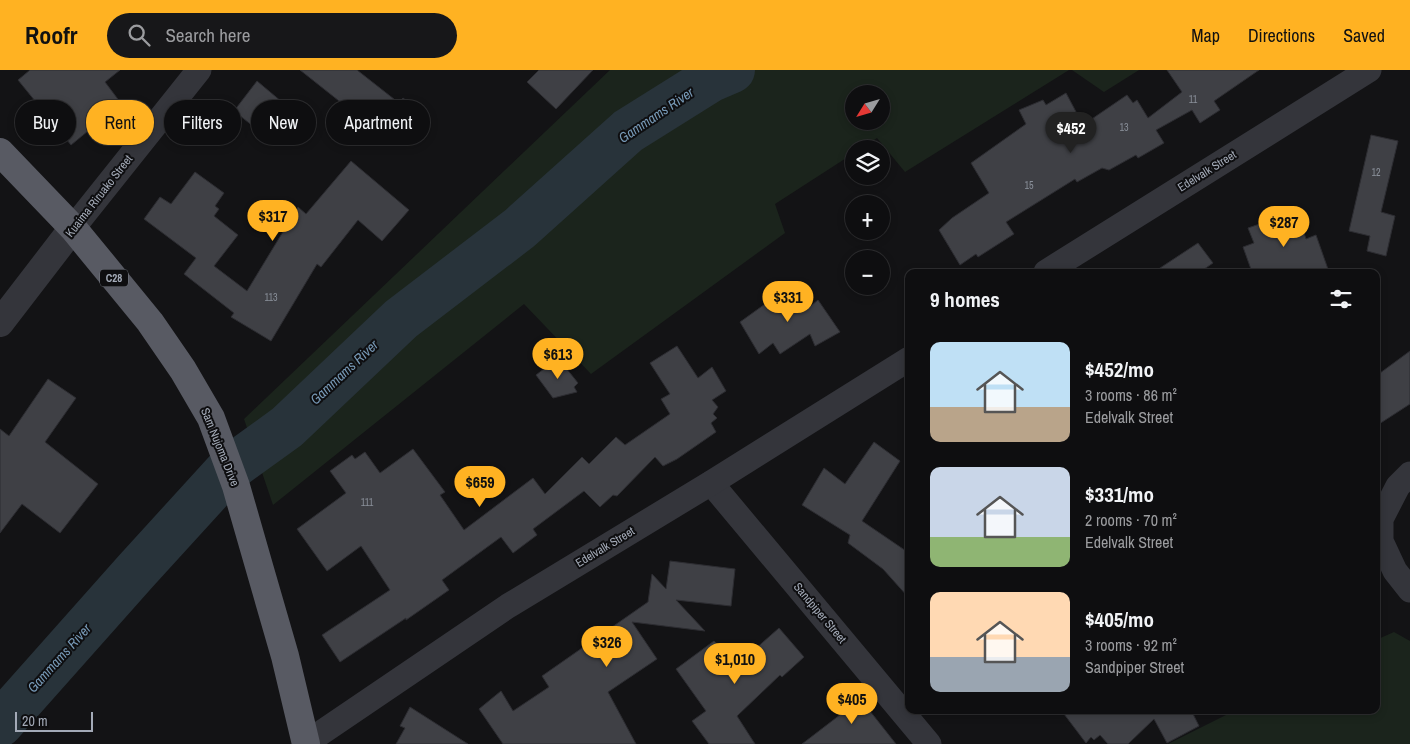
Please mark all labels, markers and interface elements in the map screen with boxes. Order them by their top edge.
search box [107,13,457,58]
text: Roofr [25,19,77,51]
icon: search [125,21,153,49]
text: Search here [165,22,250,48]
text: Map [1191,23,1220,48]
text: Directions [1248,23,1315,48]
text: Saved [1343,23,1385,48]
water label: Gammams River [615,83,698,147]
north arrow [845,85,890,130]
map controls [845,85,890,295]
house number: 11 [1189,93,1198,106]
chip: Buy [15,100,76,145]
chip: Rent [86,100,154,145]
chip: Filters [164,100,241,145]
chip: New [251,100,316,145]
chip: Apartment [326,100,430,145]
pin: $452 [1041,112,1101,154]
text: $452 [1056,117,1086,139]
house number: 13 [1119,121,1129,134]
button: layers [845,140,890,185]
street label: Edelvalk Street [1175,147,1240,195]
street label: Kuaima Riruako Street [62,151,136,240]
house number: 12 [1371,166,1381,179]
house number: 15 [1024,179,1034,192]
button: + [845,195,890,240]
pin: $317 [243,200,303,242]
text: $317 [258,205,288,227]
pin: $287 [1254,206,1314,248]
text: $287 [1269,211,1299,233]
button: − [845,250,890,295]
road number: C28 [100,270,128,287]
pin: $331 [758,280,818,323]
text: 9 homes [930,285,1000,314]
icon: filters [1327,285,1355,313]
text: $331 [773,286,803,308]
house number: 113 [264,291,278,304]
water label: Gammams River [306,335,383,408]
pin: $613 [528,338,588,380]
text: $613 [543,343,573,365]
text: $452/mo [1085,355,1154,384]
icon: home [970,362,1030,422]
text: 3 rooms · 86 m² [1085,384,1177,406]
street label: Sam Nujoma Drive [197,405,243,489]
text: Edelvalk Street [1085,406,1173,428]
pin: $659 [450,466,510,508]
text: $659 [465,471,495,493]
text: $331/mo [1085,480,1154,509]
icon: home [970,487,1030,547]
house number: 111 [361,496,374,509]
text: 2 rooms · 70 m² [1085,509,1177,531]
street label: Edelvalk Street [573,523,638,571]
text: Edelvalk Street [1085,531,1173,553]
street label: Sandpiper Street [790,579,850,647]
text: $405/mo [1085,605,1154,634]
icon: home [970,612,1030,672]
water label: Gammams River [23,619,95,696]
pin: $326 [577,626,637,668]
text: $326 [592,631,622,653]
text: 3 rooms · 92 m² [1085,634,1177,656]
pin: $1,010 [694,642,776,685]
text: $1,010 [715,648,755,670]
text: Sandpiper Street [1085,656,1184,678]
pin: $405 [822,682,882,725]
text: $405 [837,688,867,710]
scale bar [15,709,92,732]
text: 20 m [22,712,48,730]

